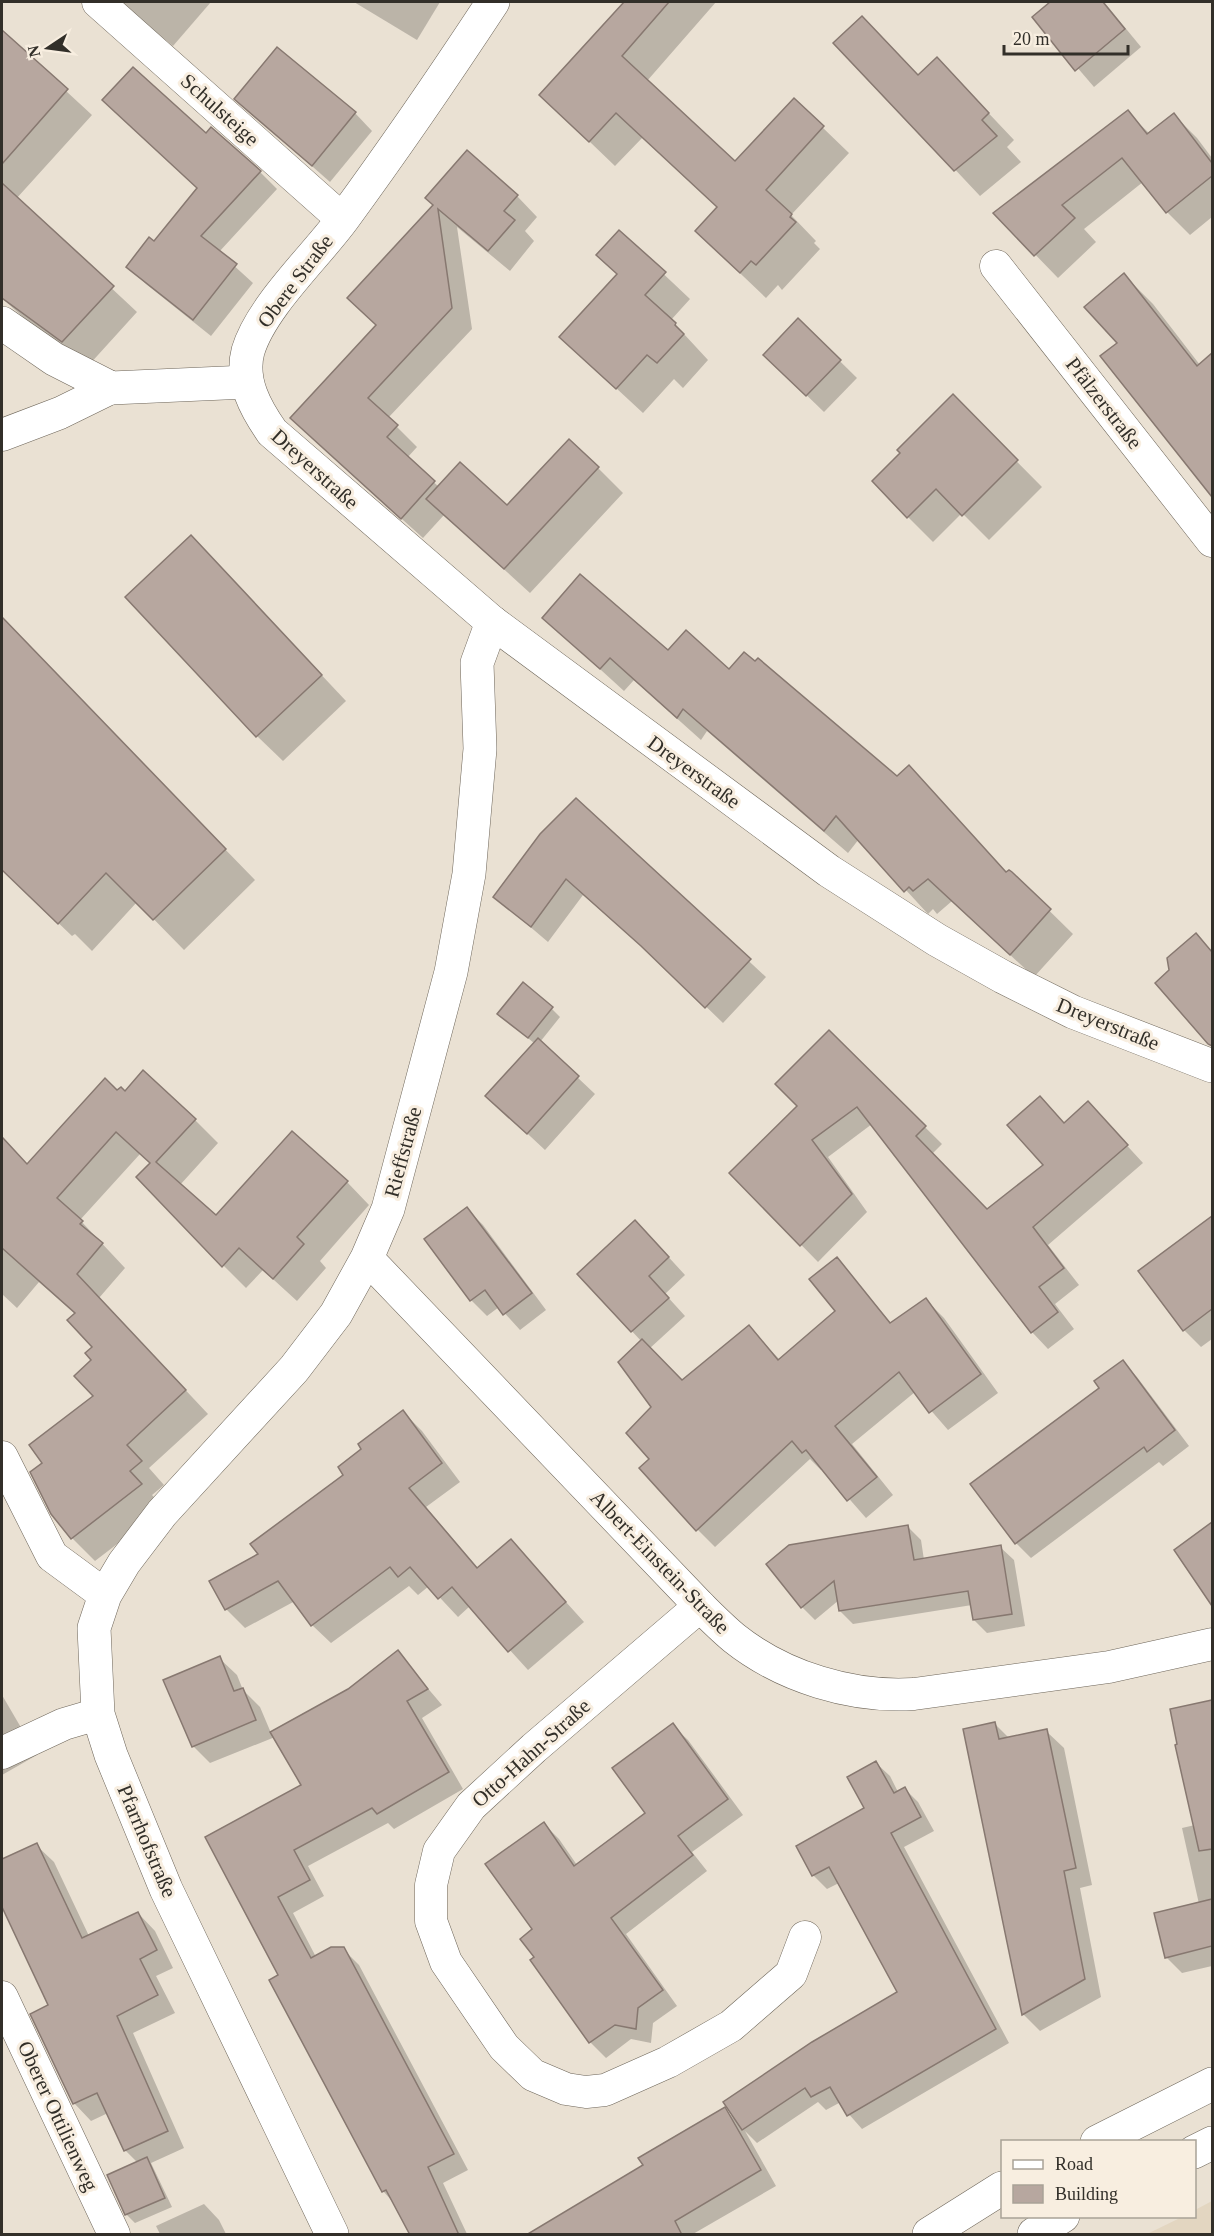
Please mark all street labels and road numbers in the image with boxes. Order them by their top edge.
street label: Schulsteige [176,69,264,151]
street label: Obere Straße [252,230,338,332]
street label: Pfälzerstraße [1061,352,1147,454]
street label: Dreyerstraße [267,424,363,514]
street label: Dreyerstraße [643,730,745,814]
street label: Dreyerstraße [1053,993,1163,1055]
street label: Rieffstraße [379,1104,427,1200]
street label: Albert-Einstein-Straße [585,1485,735,1639]
street label: Otto-Hahn-Straße [467,1694,595,1812]
street label: Pfarrhofstraße [112,1781,182,1901]
street label: Oberer Ottilienweg [13,2037,103,2195]

